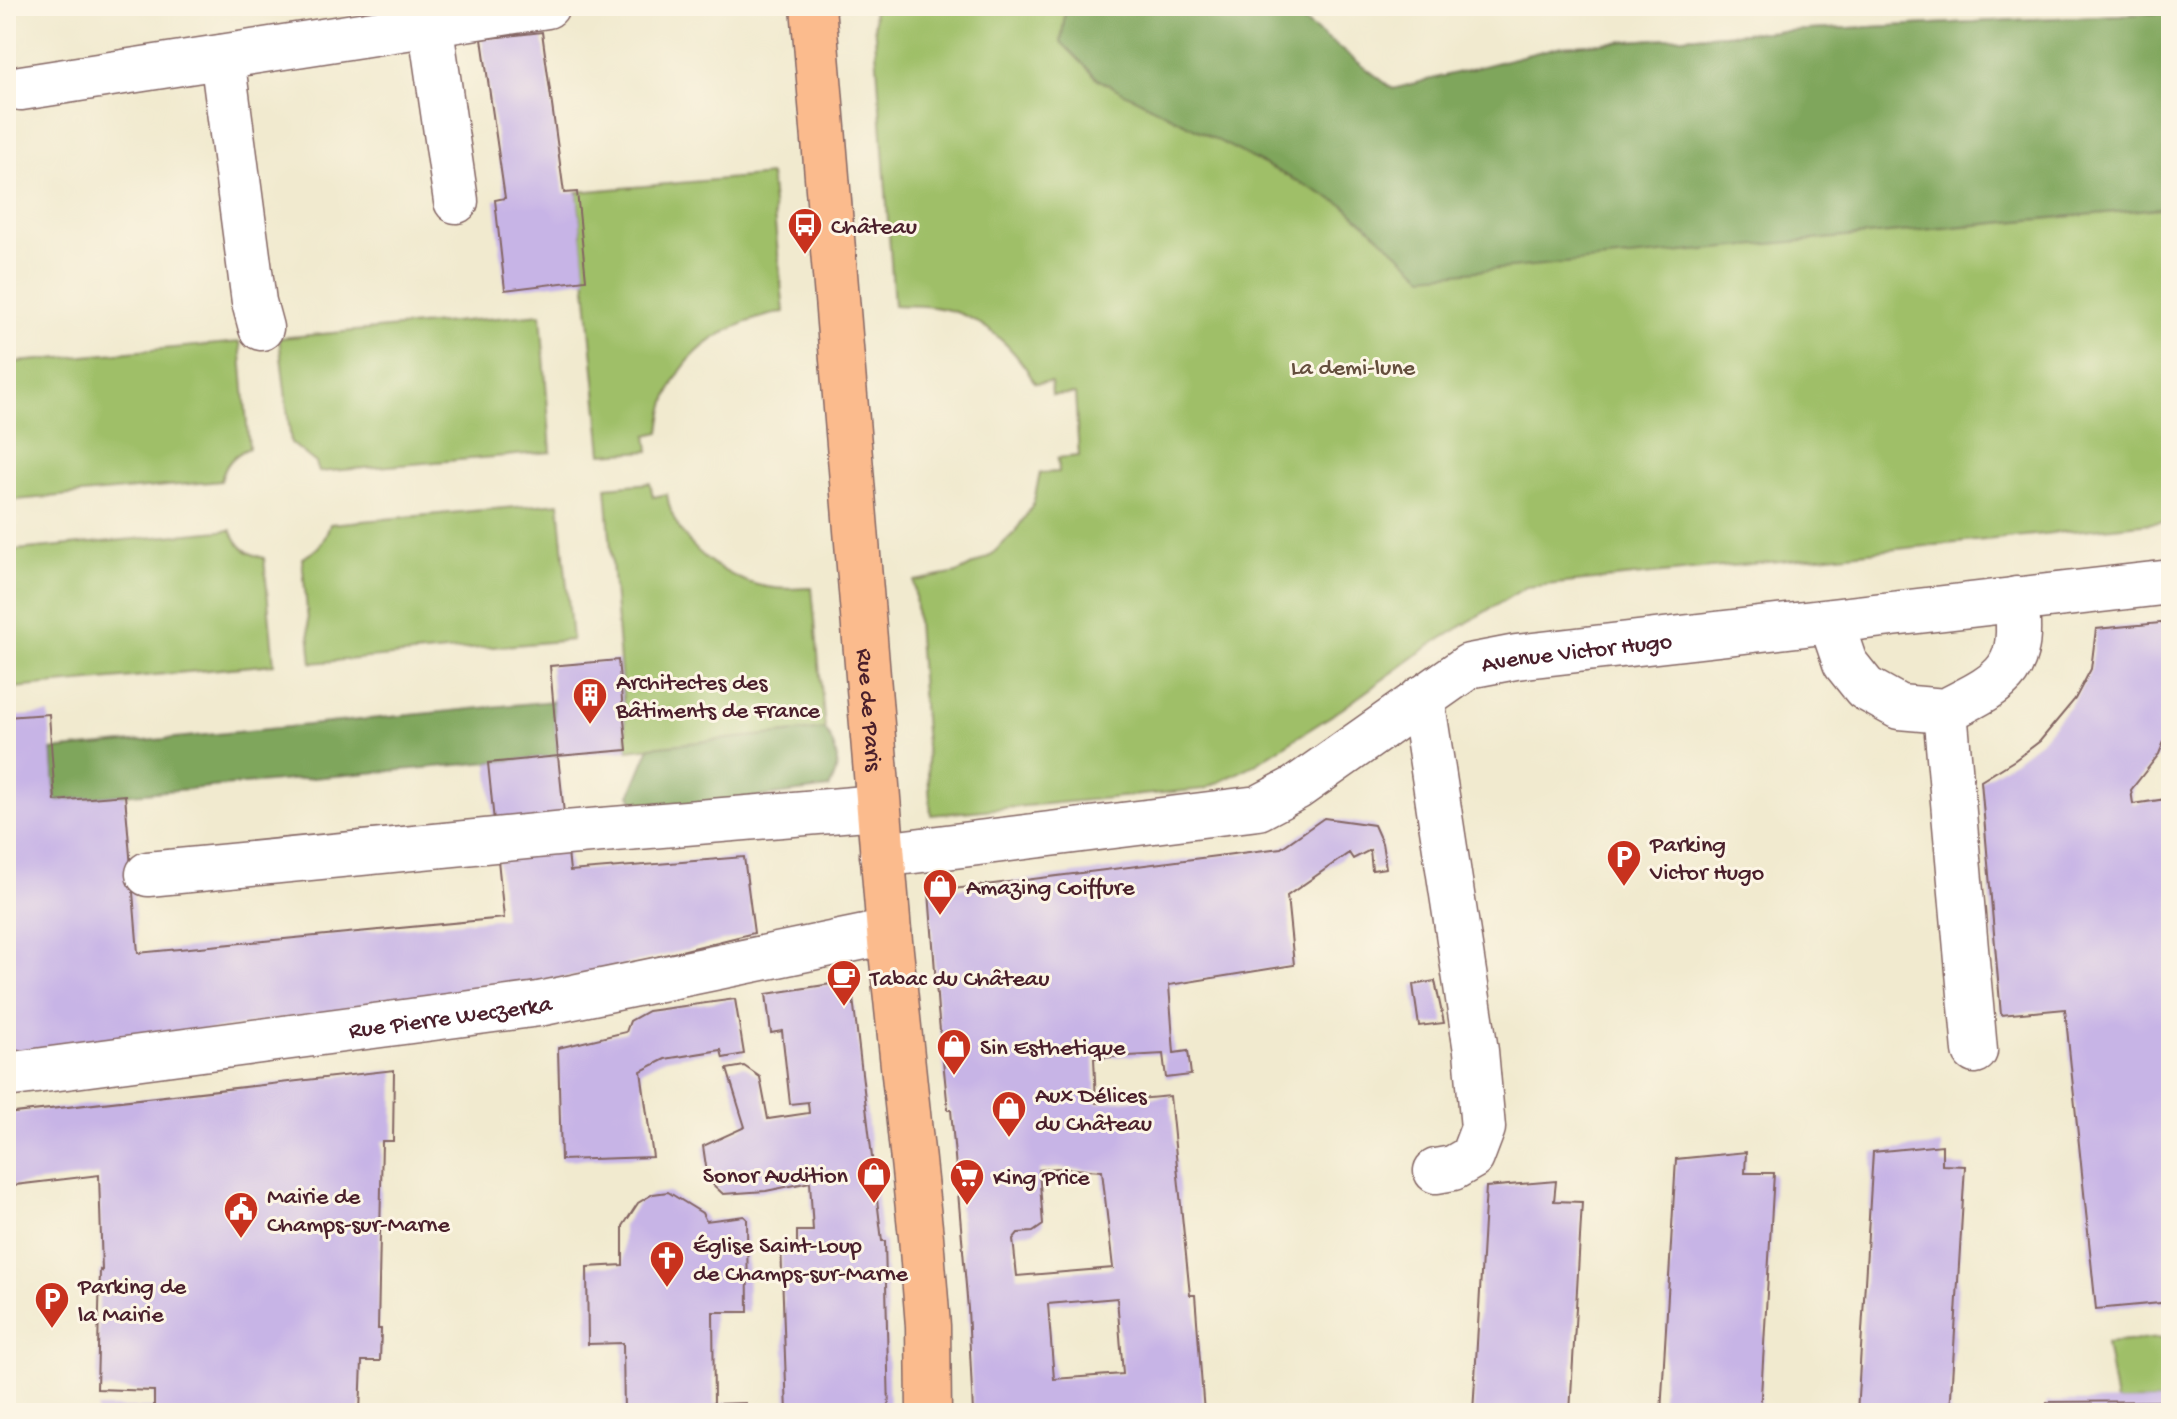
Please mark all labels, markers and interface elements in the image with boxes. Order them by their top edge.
bus stop icon: Château [786,206,824,256]
place label: Château [831,214,917,243]
park label: La demi-lune [1291,355,1416,384]
street label: Avenue Victor Hugo [1479,628,1674,681]
street label: Rue de Paris [848,647,887,774]
place label: Architectes des Bâtiments de France [615,670,821,727]
building icon: Architectes des Bâtiments de France [571,676,609,726]
place label: Parking Victor Hugo [1649,832,1764,889]
parking icon: Parking Victor Hugo [1605,838,1643,888]
shop icon: Amazing Coiffure [921,867,959,917]
place label: Amazing Coiffure [966,875,1135,904]
cafe icon: Tabac du Château [825,958,863,1008]
place label: Tabac du Château [868,966,1049,995]
street label: Rue Pierre Weczerka [347,991,555,1047]
shop icon: Sin Esthetique [935,1027,973,1077]
place label: Sin Esthetique [980,1035,1126,1064]
place label: Aux Délices du Château [1035,1083,1152,1140]
shop icon: Aux Délices du Château [990,1089,1028,1139]
shop icon: Sonor Audition [855,1155,893,1205]
supermarket icon: King Price [948,1157,986,1207]
place label: Sonor Audition [703,1163,849,1192]
place label: King Price [993,1165,1090,1194]
place label: Mairie de Champs-sur-Marne [267,1184,450,1241]
public building icon: Mairie de Champs-sur-Marne [222,1190,260,1240]
place label: Église Saint-Loup de Champs-sur-Marne [693,1233,909,1290]
church icon: Église Saint-Loup de Champs-sur-Marne [648,1239,686,1289]
place label: Parking de la Mairie [77,1274,187,1331]
parking icon: Parking de la Mairie [33,1280,71,1330]

